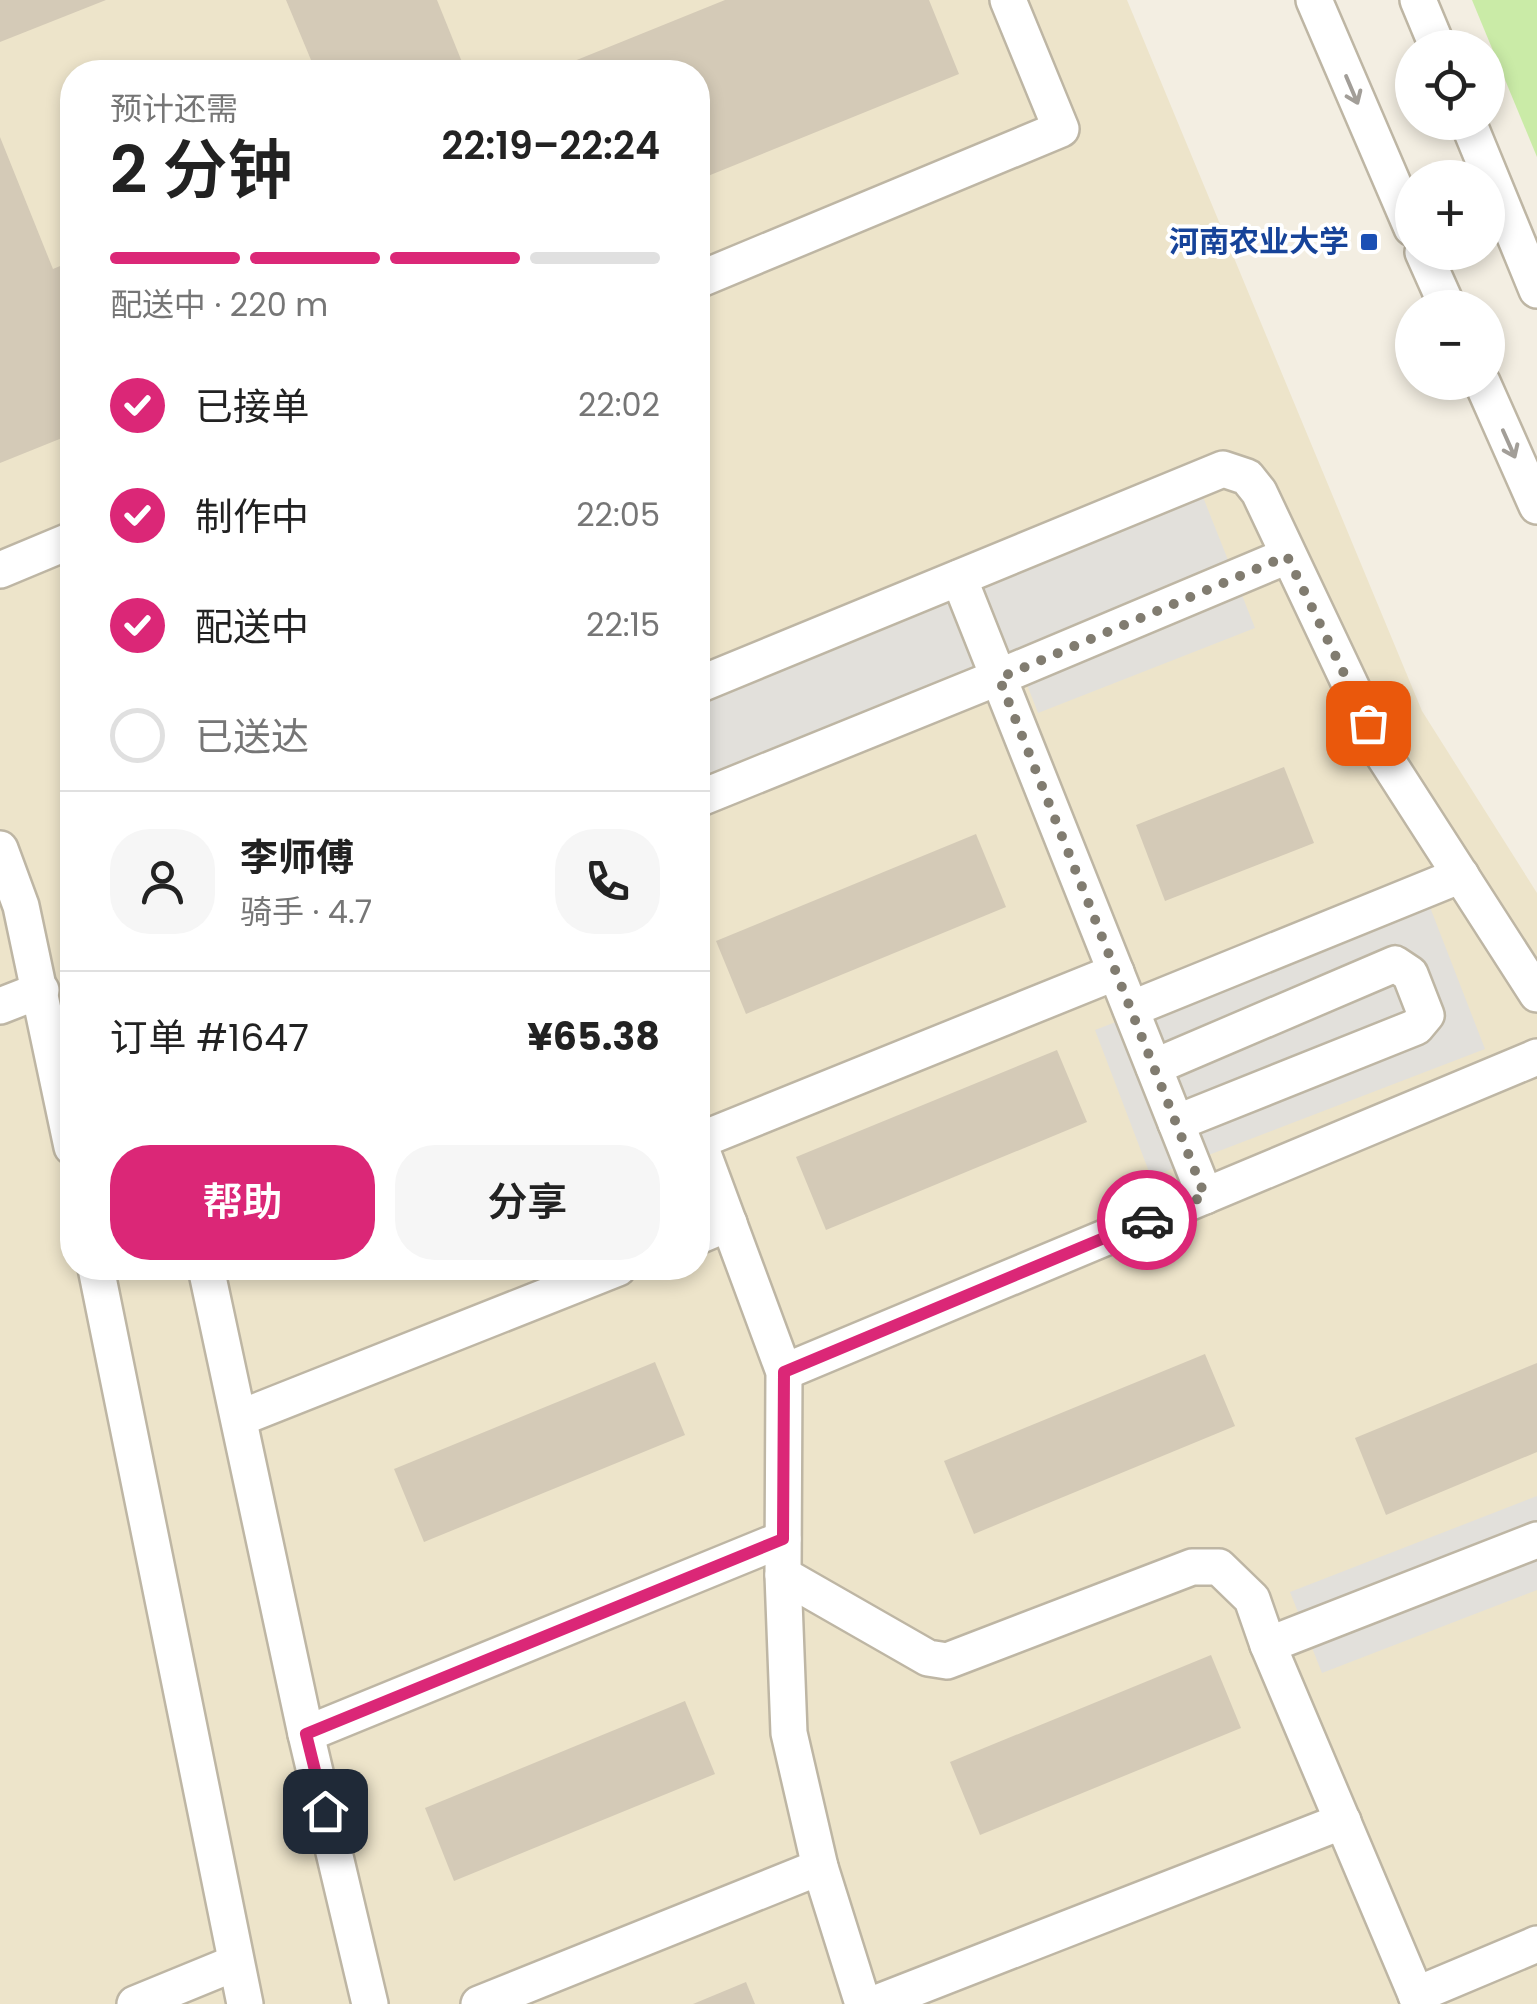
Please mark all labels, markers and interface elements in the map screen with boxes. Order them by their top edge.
map controls [1395,30,1505,400]
button: locate [1395,30,1505,140]
one-way arrow [1344,74,1362,104]
text: 预计还需 [110,86,238,131]
text: 22:19–22:24 [442,119,660,172]
text: 2 分钟 [110,125,293,216]
button: + [1395,160,1505,270]
place label: 河南农业大学 [1169,220,1349,263]
marker: 河南农业大学 [1358,231,1380,253]
text: 配送中 · 220 m [110,282,328,327]
button: − [1395,290,1505,400]
icon: check [110,378,165,433]
text: 已接单 [195,380,309,433]
text: 22:02 [578,382,660,427]
one-way arrow [1501,428,1519,459]
icon: check [110,488,165,543]
text: 制作中 [195,490,309,543]
text: 22:05 [576,492,660,537]
icon: check [110,598,165,653]
text: 配送中 [195,600,309,653]
text: 22:15 [586,602,660,647]
pin [1326,681,1411,766]
icon: bag [1341,696,1396,751]
text: 已送达 [195,710,309,763]
button: person [110,829,215,934]
button: phone [555,829,660,934]
text: 李师傅 [240,831,354,884]
text: 骑手 · 4.7 [240,889,372,934]
text: ¥65.38 [527,1010,660,1063]
text: 订单 #1647 [110,1011,309,1064]
button: 帮助 [110,1145,375,1260]
button: 分享 [395,1145,660,1260]
courier [1097,1170,1197,1270]
icon: car [1120,1193,1175,1248]
pin [283,1769,368,1854]
icon: home [298,1784,353,1839]

